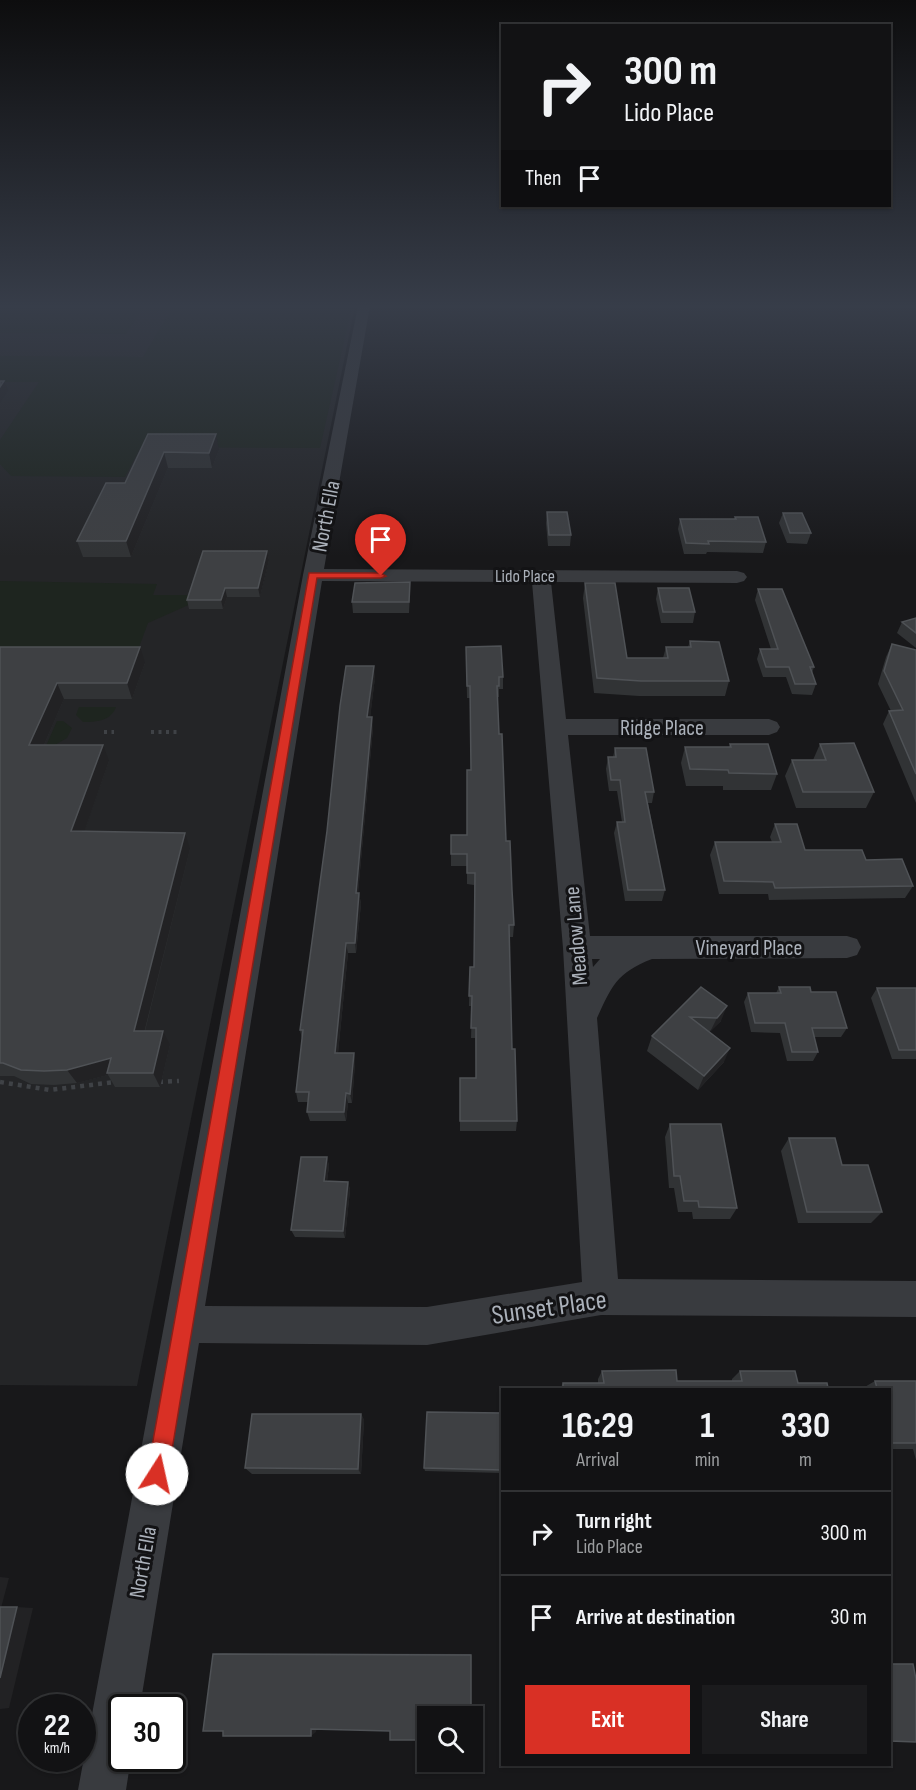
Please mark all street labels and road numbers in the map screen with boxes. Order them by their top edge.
street label: North Ella [306,478,347,554]
street label: Lido Place [495,566,555,587]
street label: Ridge Place [620,715,704,742]
street label: Meadow Lane [559,885,594,987]
street label: Vineyard Place [696,935,802,962]
street label: Sunset Place [490,1284,609,1332]
street label: North Ella [124,1524,163,1600]

